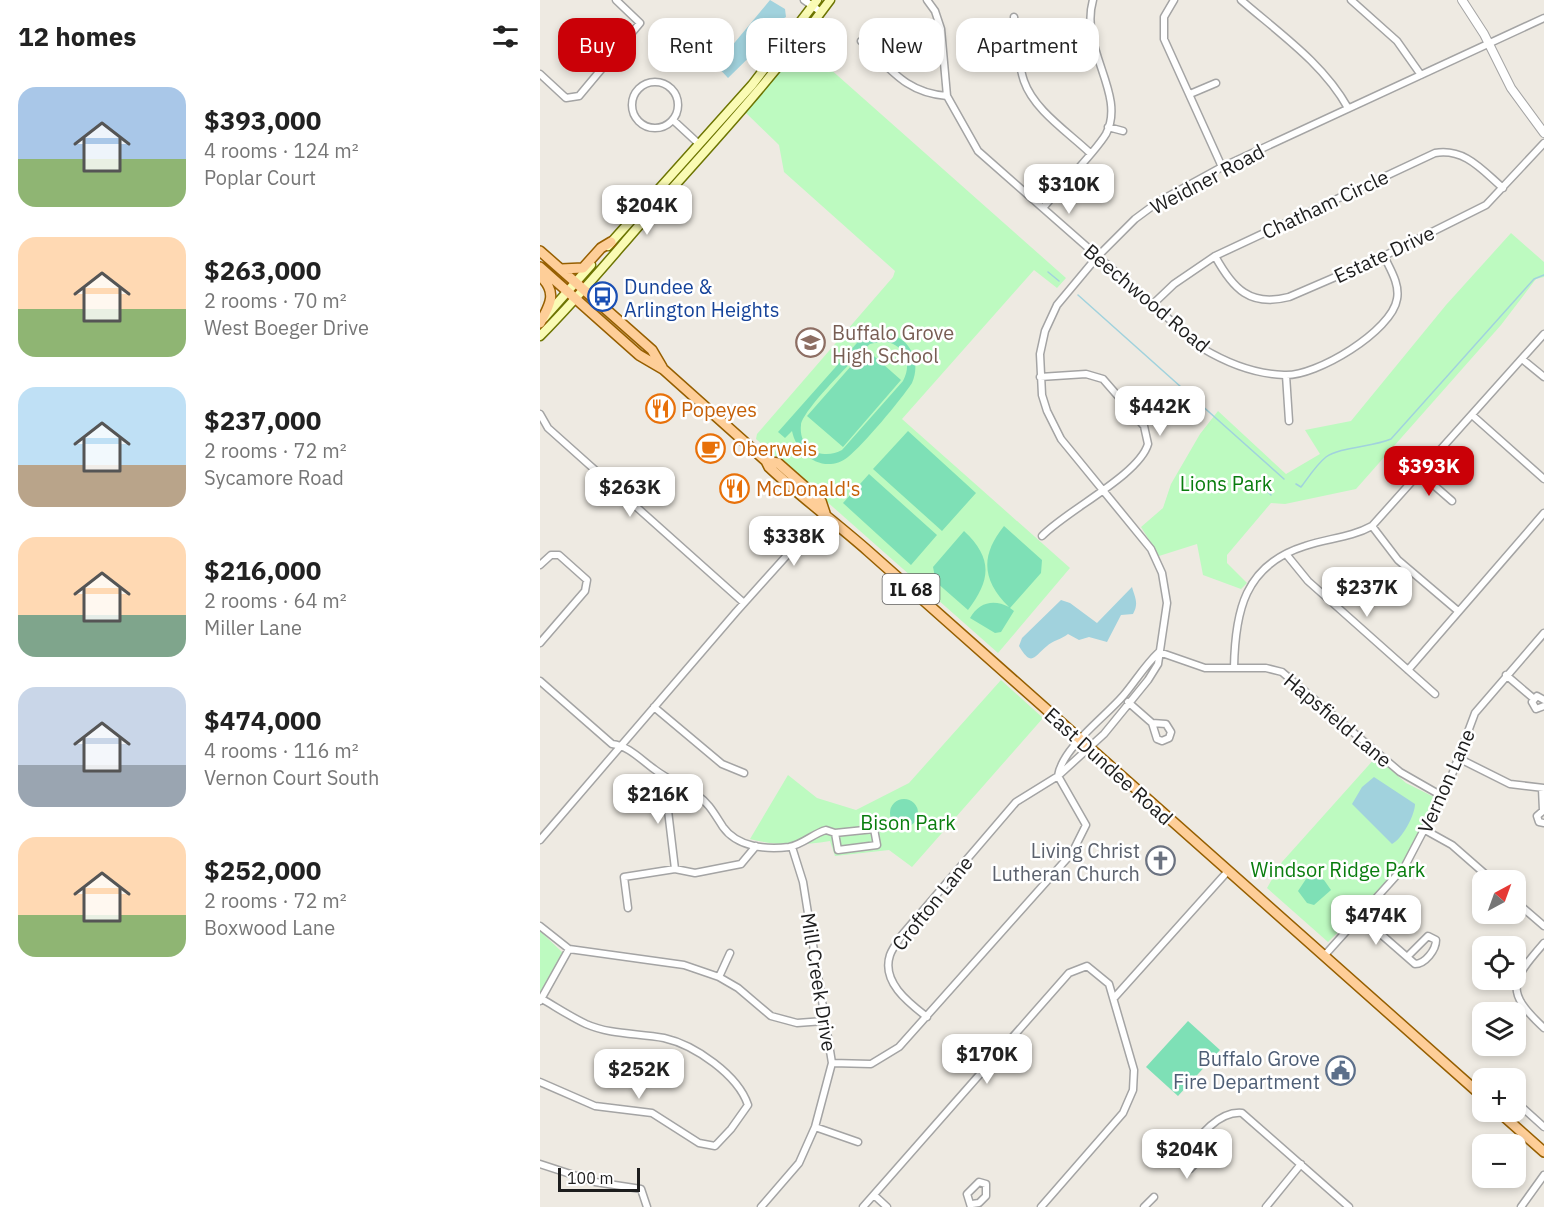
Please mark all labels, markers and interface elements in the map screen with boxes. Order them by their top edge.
chip: Buy [558,18,636,72]
chip: Rent [648,18,734,72]
chip: Filters [746,18,847,72]
chip: New [859,18,944,72]
chip: Apartment [956,18,1099,72]
text: 12 homes [18,19,136,53]
icon: filters [489,20,522,53]
text: $393,000 [204,103,321,137]
icon: home [66,111,138,183]
text: 4 rooms · 124 m² [204,137,359,164]
street label: Weidner Road [1145,138,1269,220]
street label: Chatham Circle [1257,163,1393,245]
text: Poplar Court [204,164,316,191]
pin: $310K [1027,164,1111,215]
text: $310K [1038,170,1100,197]
pin: $204K [605,185,689,236]
text: $204K [616,191,678,218]
street label: Estate Drive [1329,219,1439,289]
street label: Beechwood Road [1078,237,1216,359]
text: $263,000 [204,253,321,287]
icon: home [66,261,138,333]
place label: Dundee & Arlington Heights [624,273,780,323]
bus stop icon: Dundee & Arlington Heights [587,281,619,313]
text: 2 rooms · 70 m² [204,287,347,314]
text: West Boeger Drive [204,314,369,341]
place label: Buffalo Grove High School [832,319,954,369]
school or university icon: Buffalo Grove High School [795,327,827,359]
pin: $442K [1118,386,1202,437]
text: $442K [1129,392,1191,419]
restaurant icon: Popeyes [644,393,676,425]
place label: Popeyes [681,396,757,423]
text: $237,000 [204,403,321,437]
icon: home [66,411,138,483]
cafe icon: Oberweis [695,432,727,464]
place label: Oberweis [732,435,817,462]
text: 2 rooms · 72 m² [204,437,347,464]
pin: $393K [1387,446,1471,497]
text: $393K [1398,452,1460,479]
text: Sycamore Road [204,464,344,491]
pin: $263K [588,467,672,518]
park label: Lions Park [1180,470,1273,497]
restaurant icon: McDonald's [719,472,751,504]
text: $263K [599,473,661,500]
place label: McDonald's [756,475,861,502]
pin: $338K [752,516,836,567]
text: $338K [763,522,825,549]
text: $216,000 [204,553,321,587]
icon: home [66,561,138,633]
pin: $237K [1325,567,1409,618]
text: $237K [1336,573,1398,600]
road number: IL 68 [882,574,940,604]
text: 2 rooms · 64 m² [204,587,347,614]
text: Miller Lane [204,614,302,641]
street label: Hapsfield Lane [1278,667,1398,773]
street label: East Dundee Road [1039,701,1179,831]
text: $474,000 [204,703,321,737]
icon: home [66,711,138,783]
street label: Vernon Lane [1411,725,1481,837]
text: 4 rooms · 116 m² [204,737,359,764]
text: Vernon Court South [204,764,379,791]
pin: $216K [616,774,700,825]
text: $216K [627,780,689,807]
park label: Bison Park [860,809,956,836]
place label: Living Christ Lutheran Church [992,837,1140,887]
church icon: Living Christ Lutheran Church [1145,845,1177,877]
street label: Crofton Lane [885,850,979,956]
text: $252,000 [204,853,321,887]
park label: Windsor Ridge Park [1251,856,1426,883]
icon: home [66,861,138,933]
north arrow [1472,870,1526,924]
map controls [1472,870,1526,1188]
text: 2 rooms · 72 m² [204,887,347,914]
pin: $474K [1334,895,1418,946]
text: $474K [1345,901,1407,928]
street label: Mill Creek Drive [795,911,843,1053]
text: Boxwood Lane [204,914,335,941]
button: locate [1472,936,1526,990]
button: layers [1472,1002,1526,1056]
pin: $170K [945,1034,1029,1085]
text: $170K [956,1040,1018,1067]
place label: Buffalo Grove Fire Department [1173,1045,1320,1095]
pin: $252K [597,1049,681,1100]
public building icon: Buffalo Grove Fire Department [1325,1054,1357,1086]
text: $252K [608,1055,670,1082]
button: + [1472,1068,1526,1122]
pin: $204K [1145,1129,1229,1180]
button: − [1472,1134,1526,1188]
text: $204K [1156,1135,1218,1162]
scale bar [558,1165,640,1192]
text: 100 m [567,1168,614,1188]

